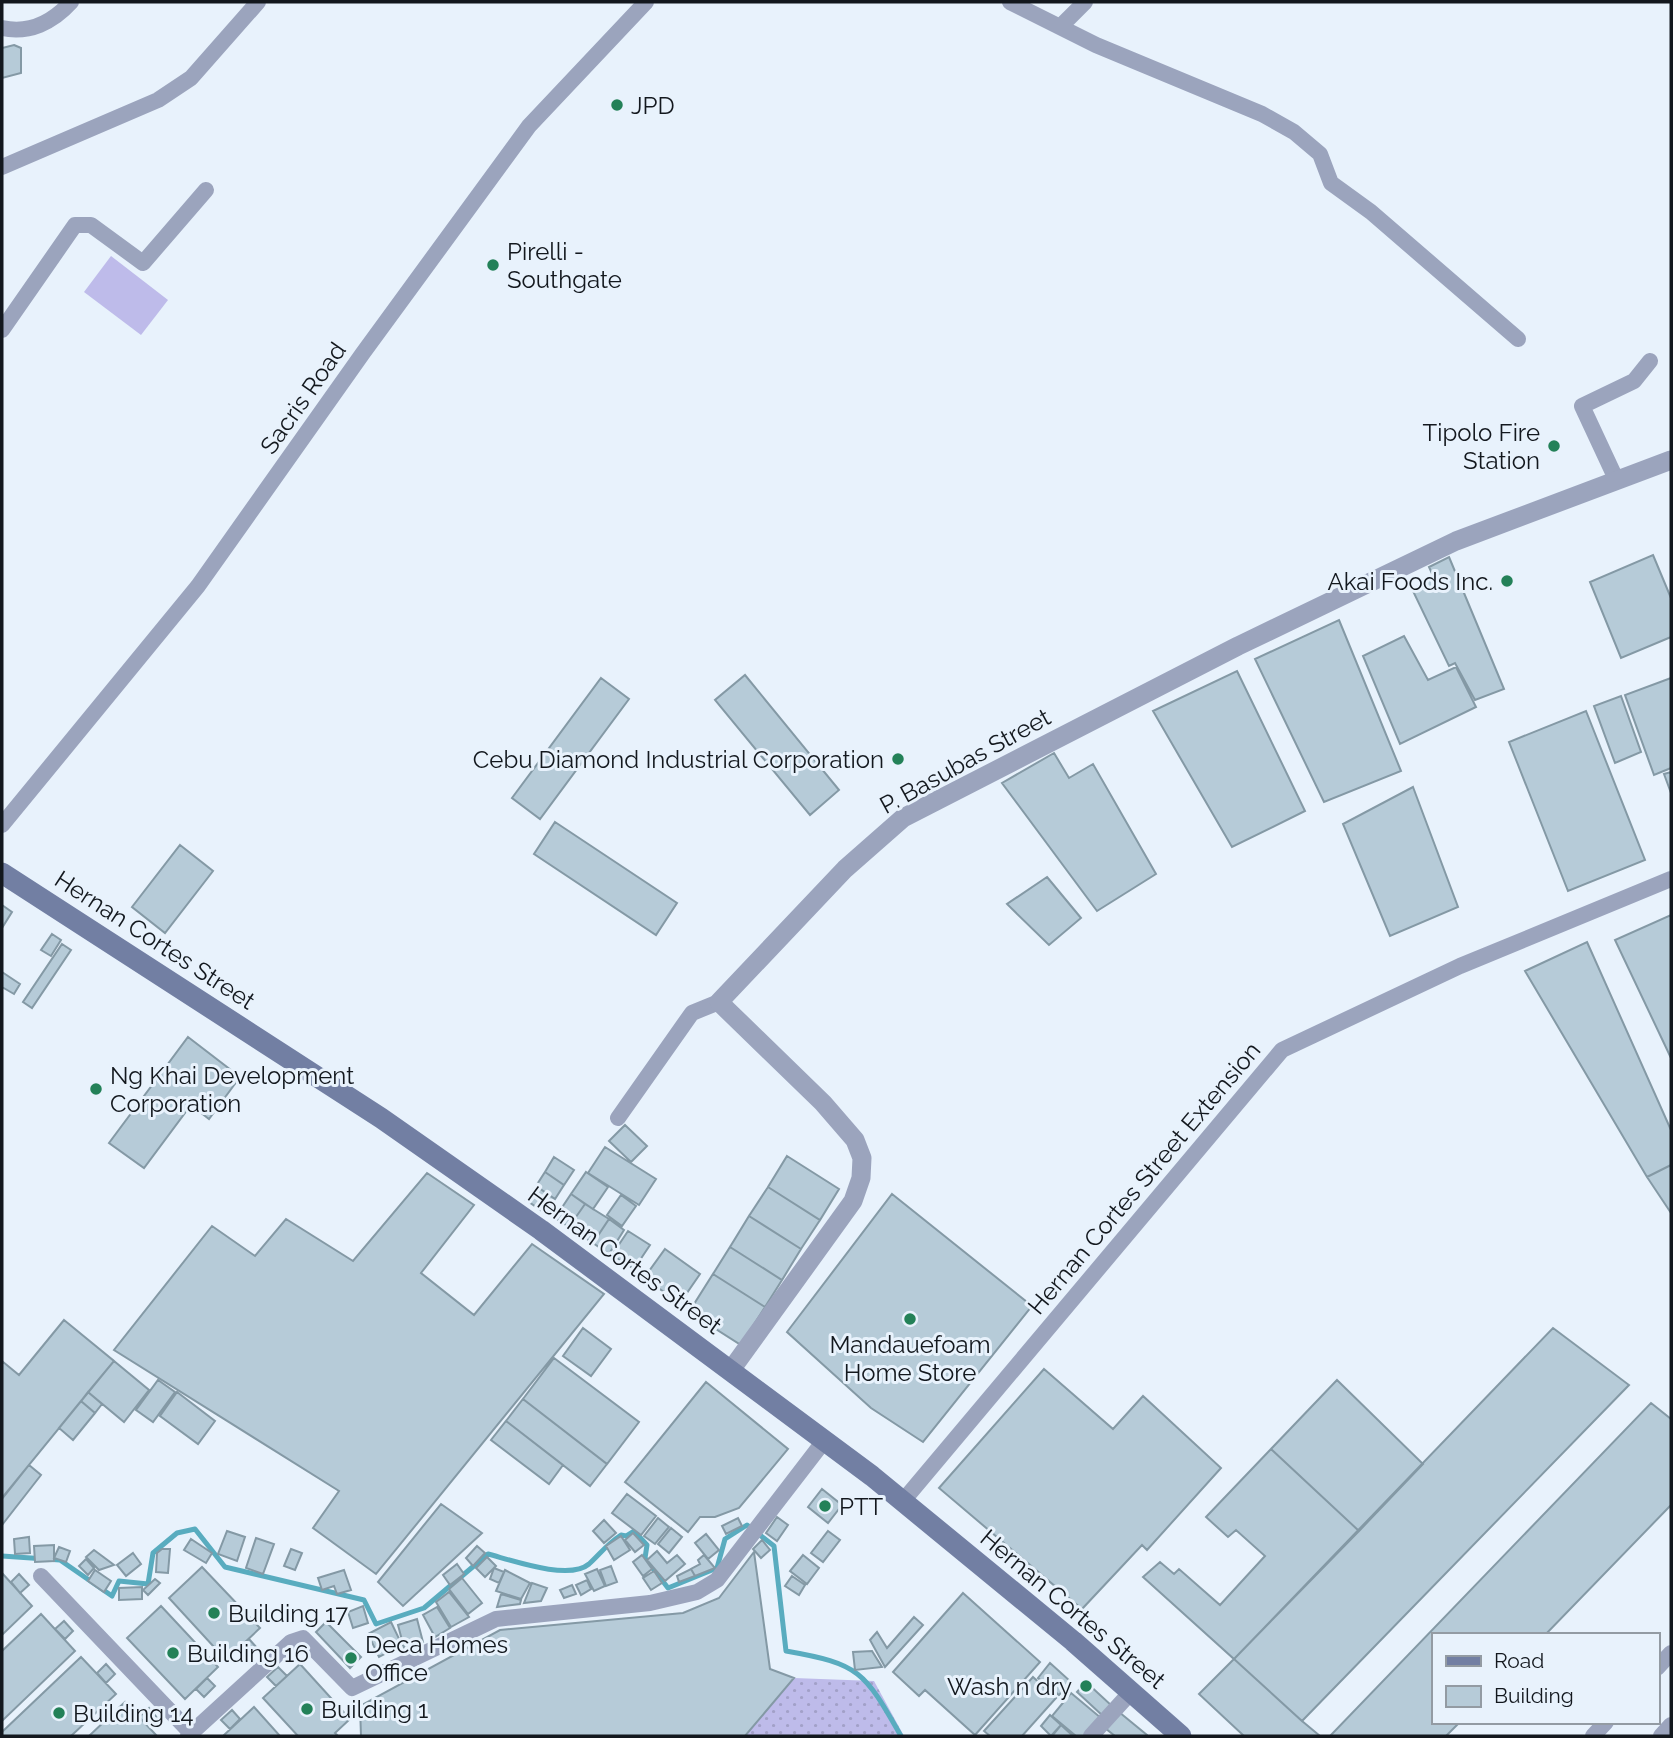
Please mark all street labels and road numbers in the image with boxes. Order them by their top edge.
street label: Sacris Road [254,337,352,459]
street label: P. Basubas Street [875,702,1055,820]
street label: Hernan Cortes Street [50,865,260,1015]
street label: Hernan Cortes Street Extension [1022,1036,1266,1320]
street label: Hernan Cortes Street [522,1180,728,1340]
street label: Hernan Cortes Street [975,1523,1171,1695]

